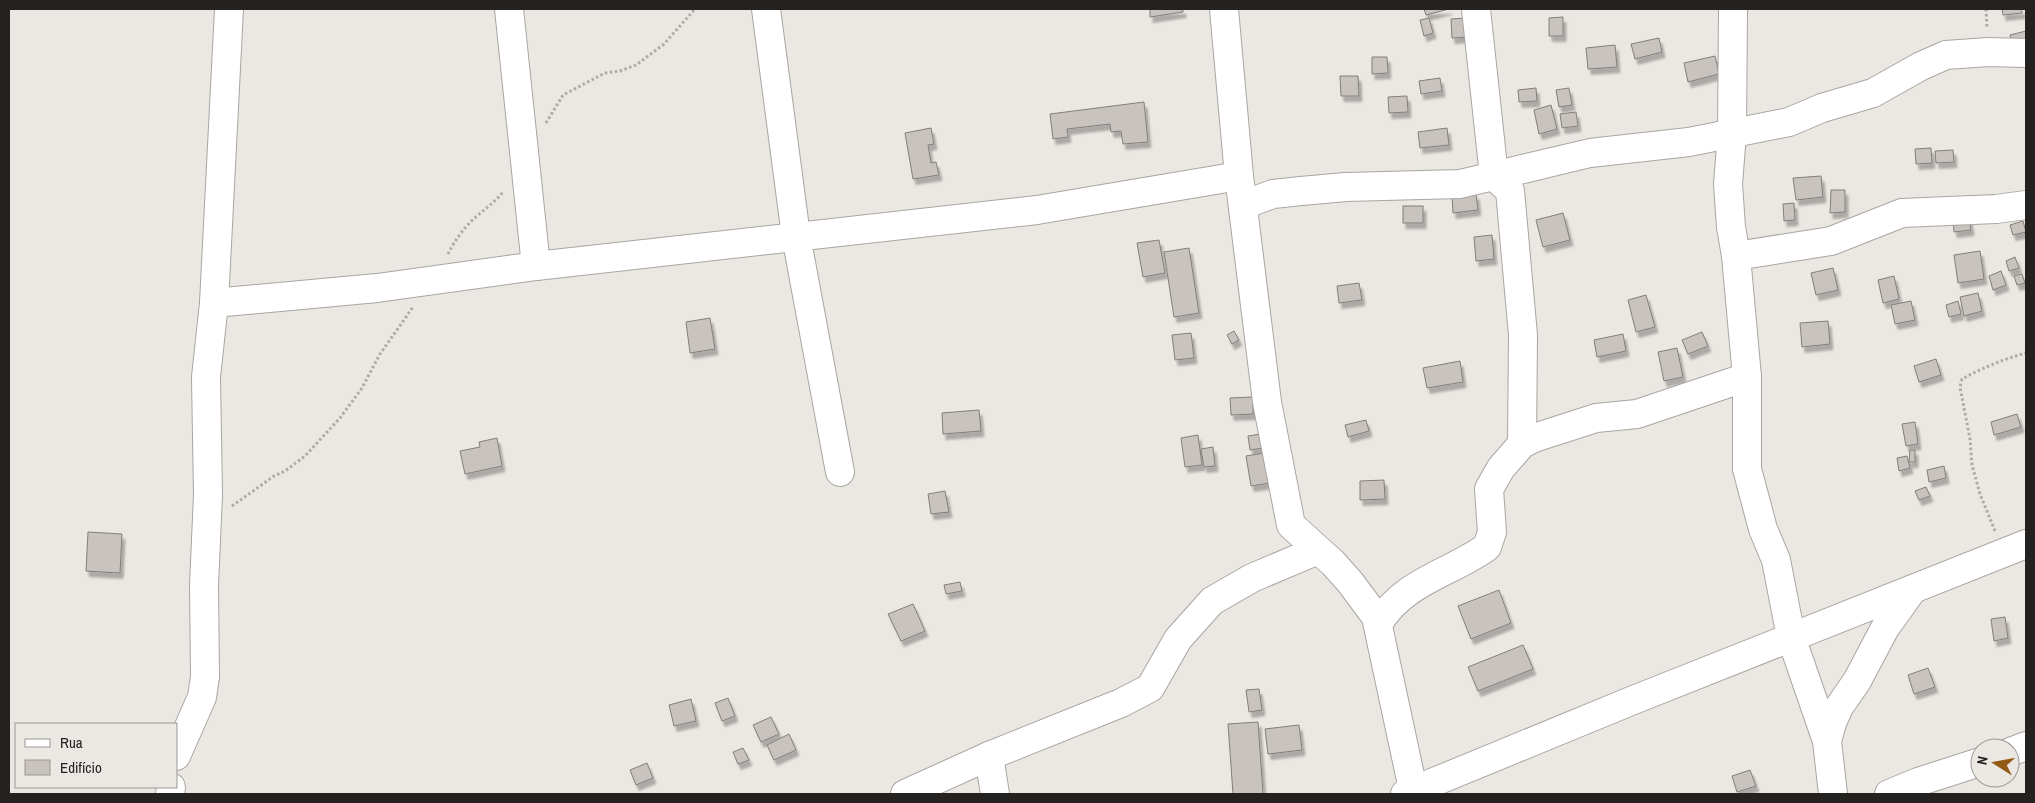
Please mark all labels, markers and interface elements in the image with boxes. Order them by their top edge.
legend [15,723,178,788]
text: Rua [60,732,83,753]
north arrow [1970,738,2020,788]
text: N [1973,755,1992,766]
text: Edifício [60,757,102,778]

